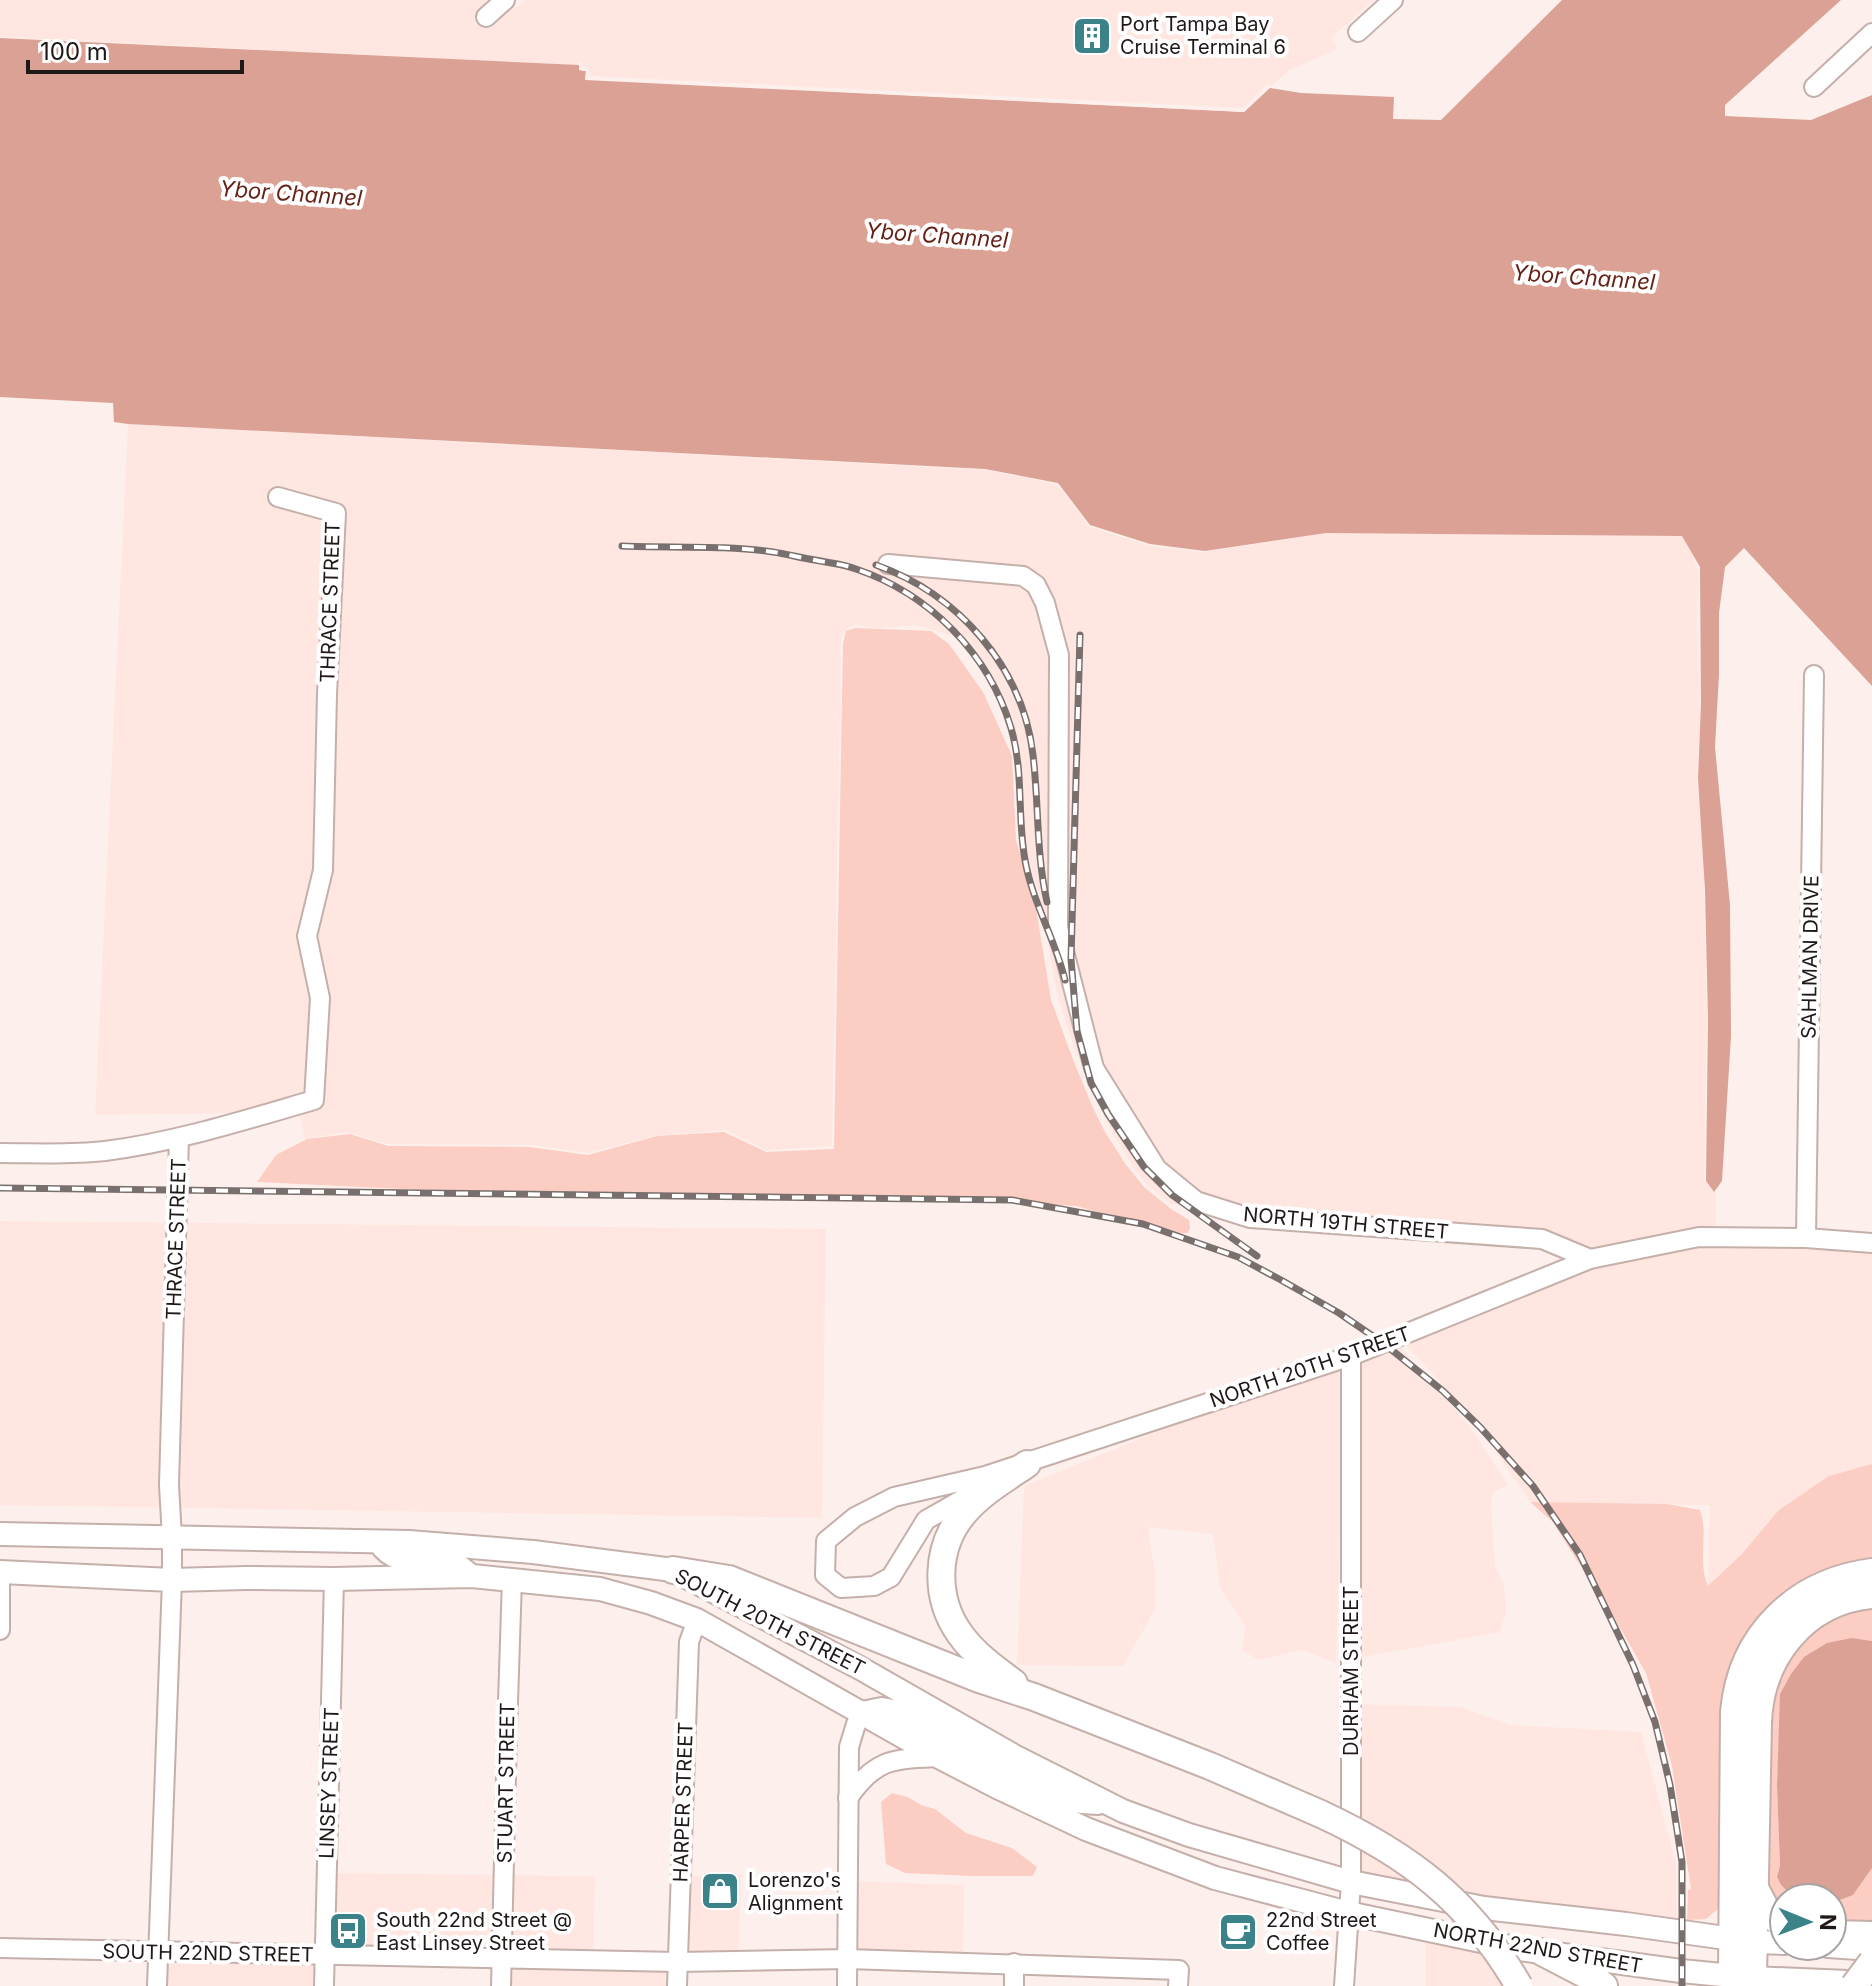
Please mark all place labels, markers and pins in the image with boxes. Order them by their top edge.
place label: Port Tampa Bay Cruise Terminal 6 [1120,12,1286,59]
building icon: Port Tampa Bay Cruise Terminal 6 [1071,15,1113,57]
place label: Lorenzo's Alignment [748,1868,844,1915]
shop icon: Lorenzo's Alignment [699,1870,741,1912]
place label: South 22nd Street @ East Linsey Street [376,1908,572,1955]
place label: 22nd Street Coffee [1266,1908,1377,1955]
bus stop icon: South 22nd Street @ East Linsey Street [327,1910,369,1952]
cafe icon: 22nd Street Coffee [1217,1911,1259,1953]

